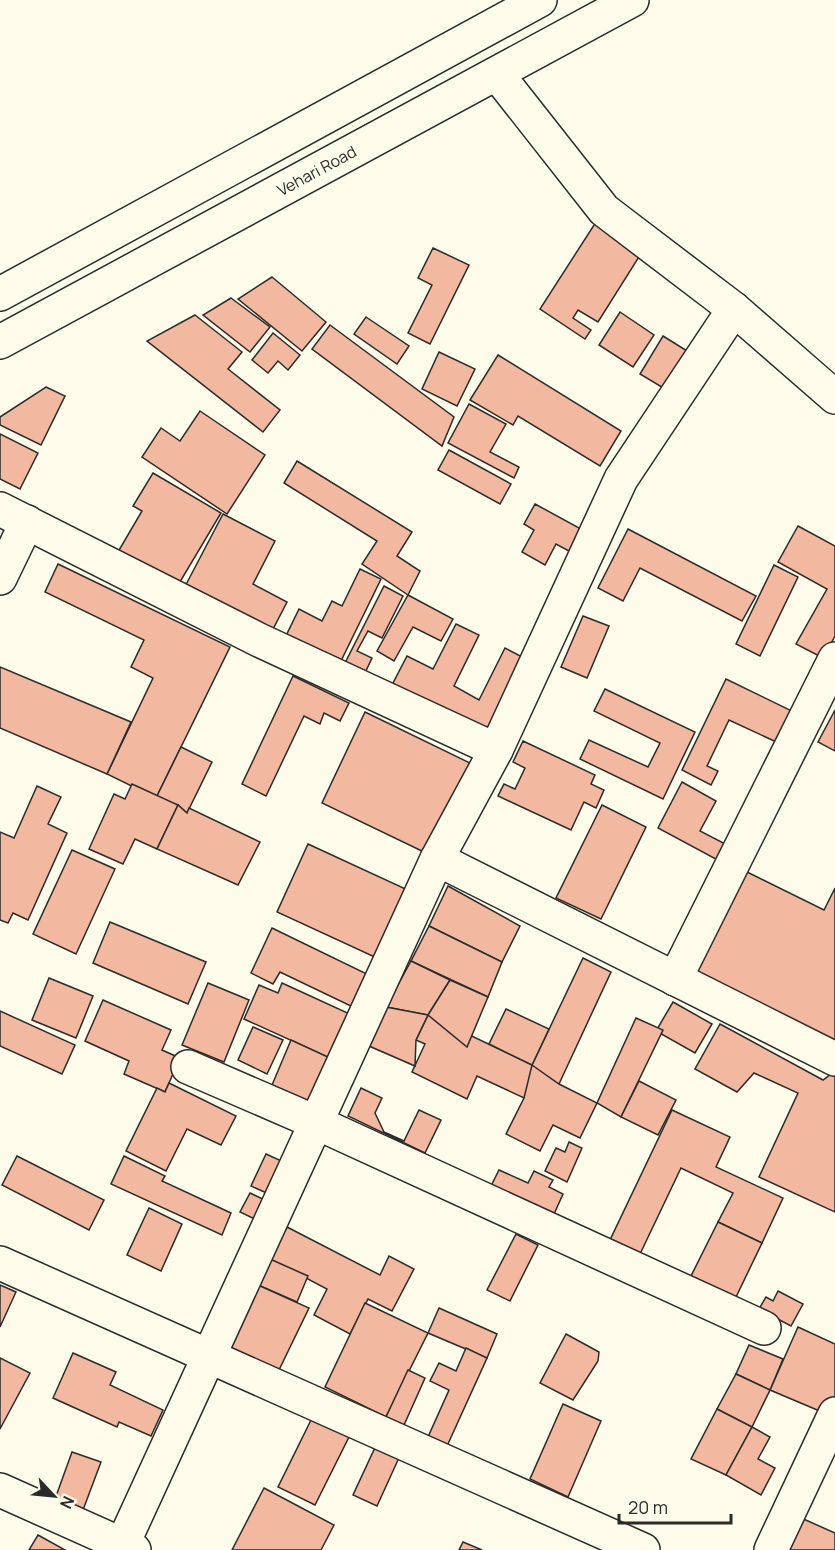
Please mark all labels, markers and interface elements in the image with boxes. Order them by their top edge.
street label: Vehari Road [273,140,360,201]
north arrow [24,1466,84,1526]
scale bar [619,1487,732,1525]
text: N [55,1493,80,1513]
text: 20 m [628,1495,668,1519]

